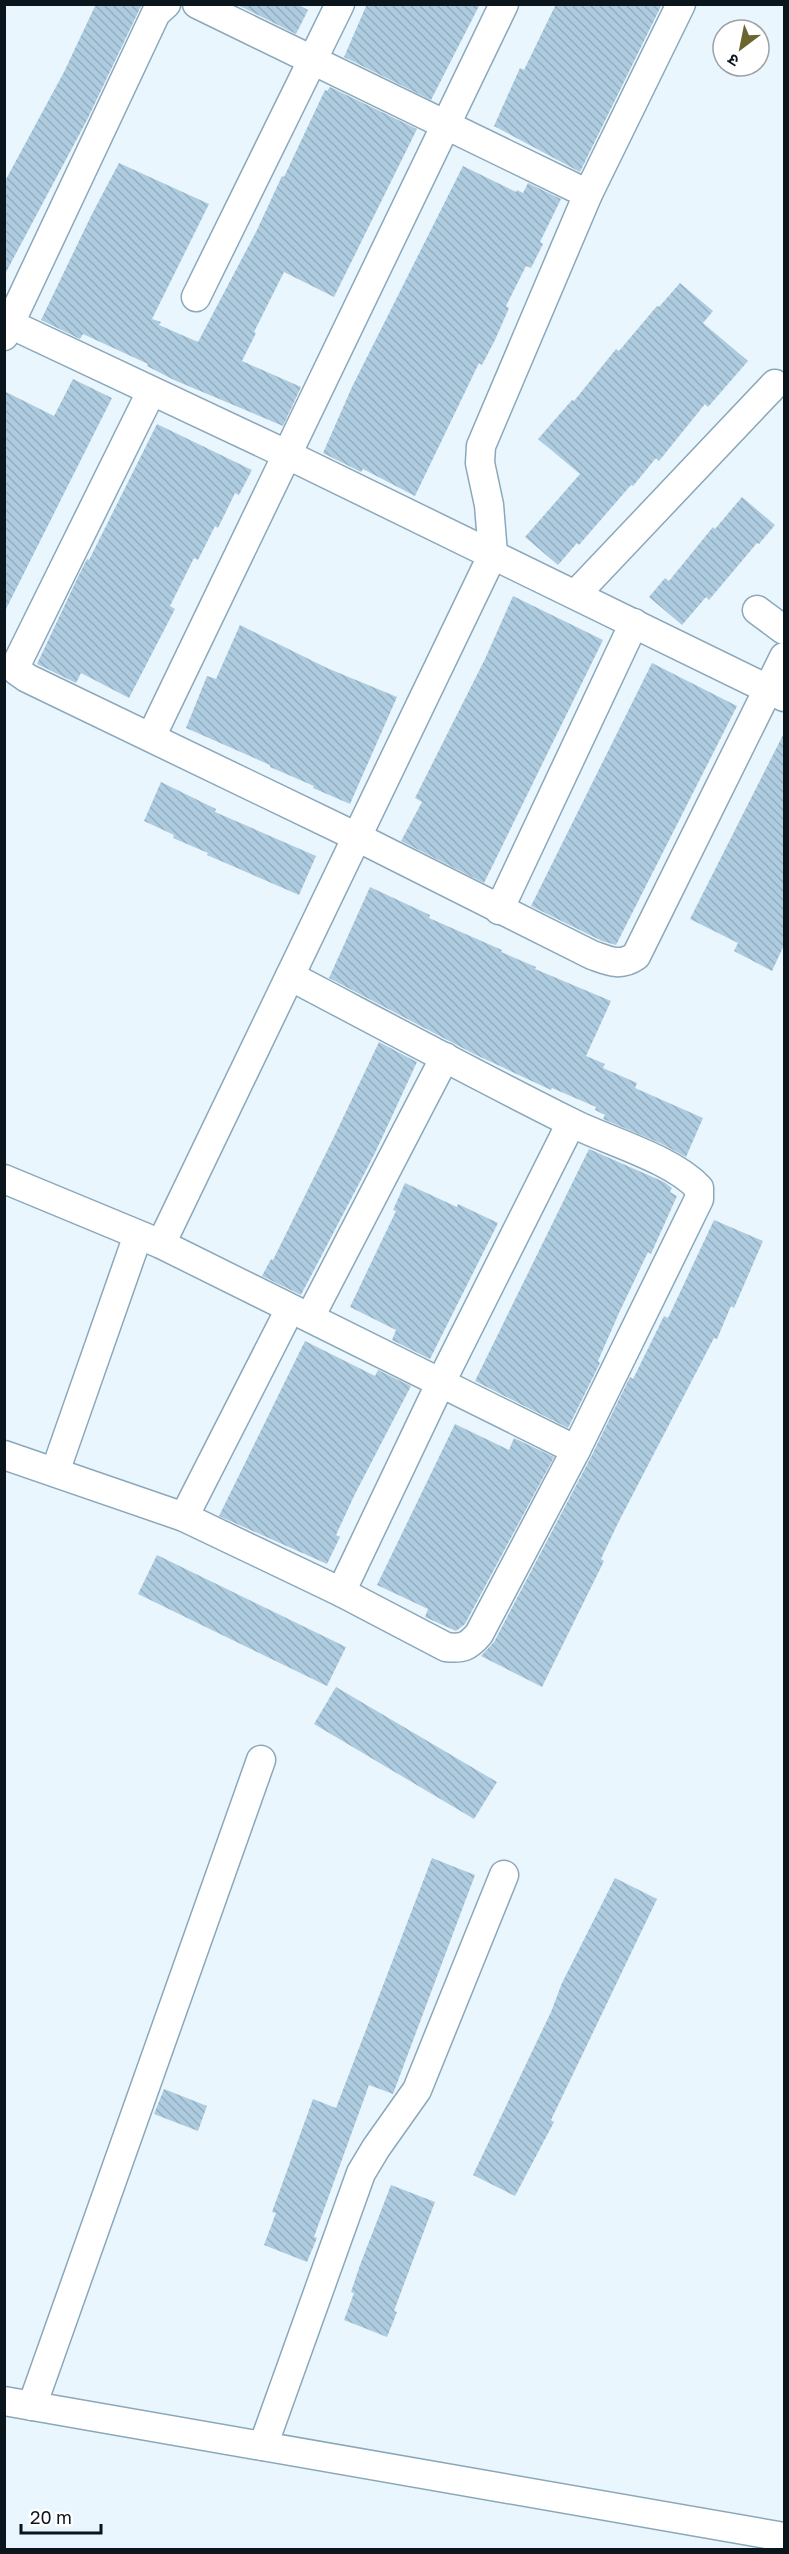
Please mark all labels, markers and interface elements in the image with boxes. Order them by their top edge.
north arrow [711,18,771,78]
text: उ [723,49,742,72]
scale bar [21,2497,100,2535]
text: 20 m [30,2506,72,2528]

